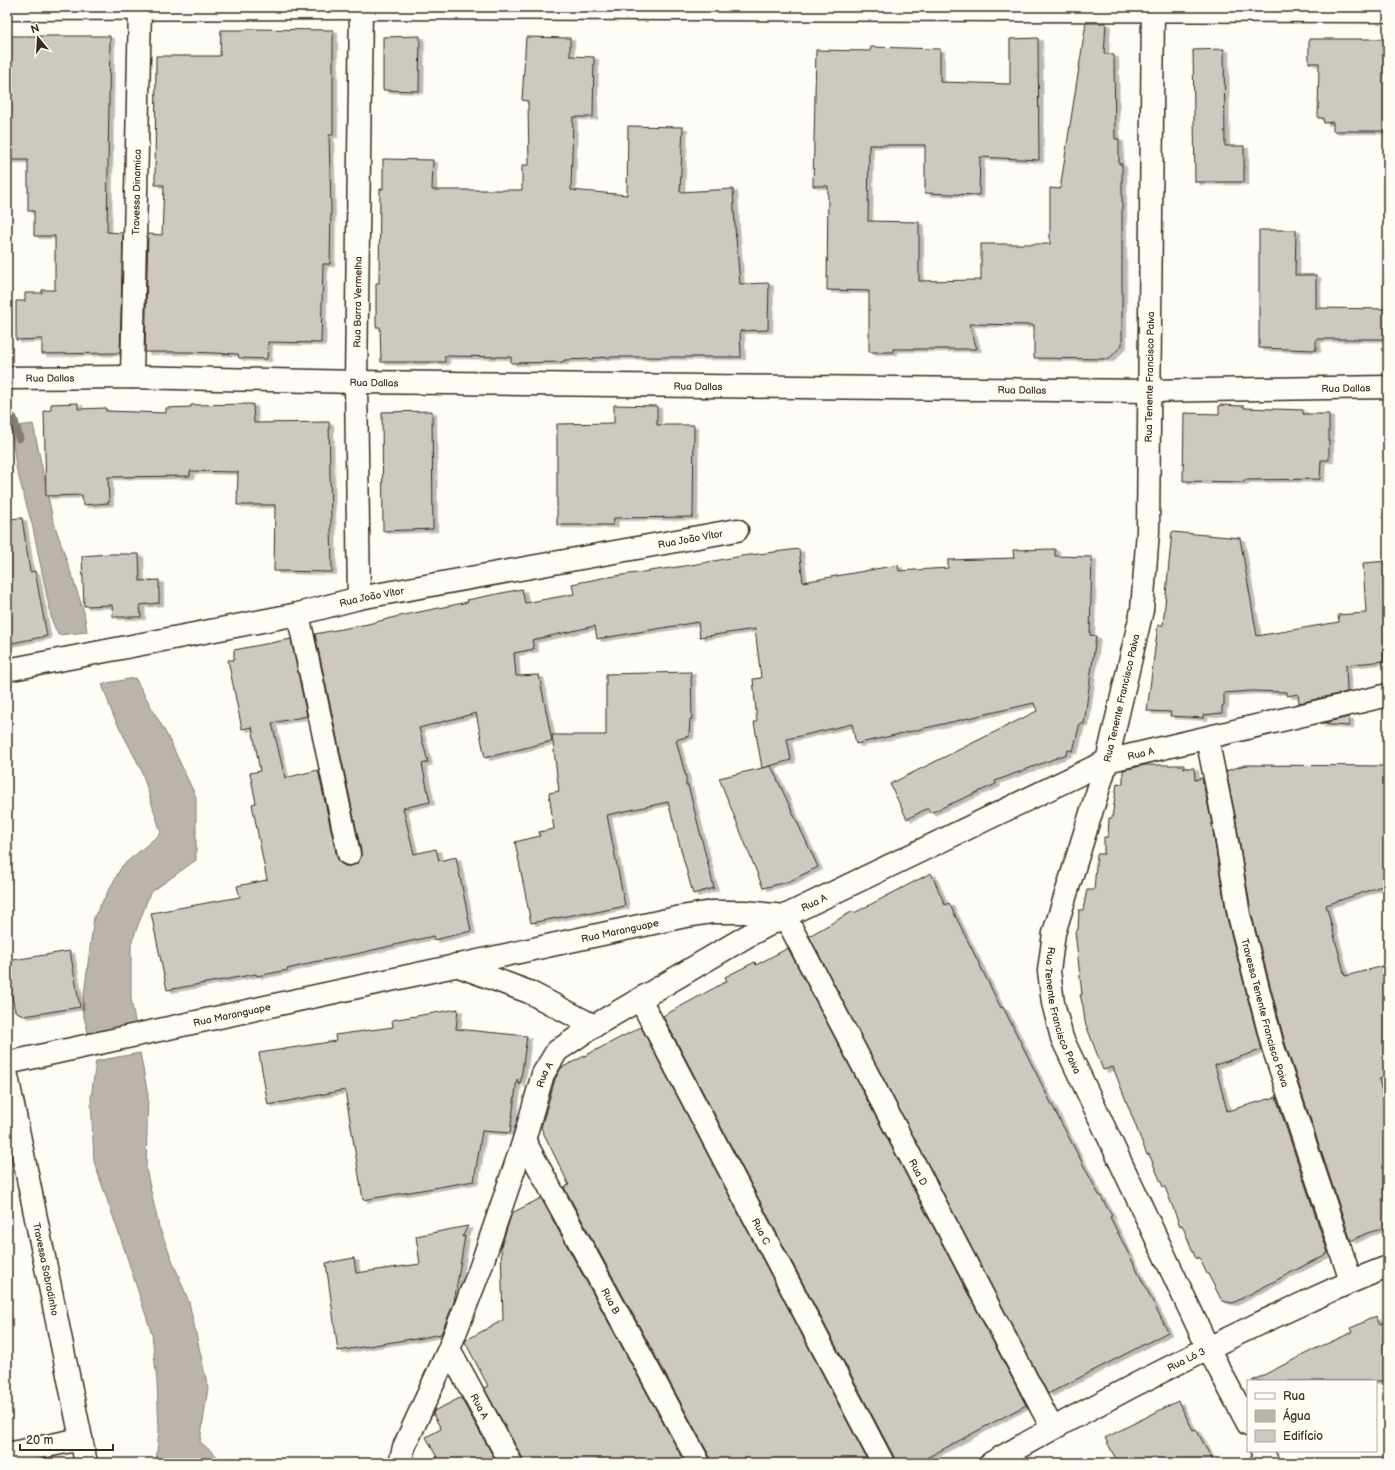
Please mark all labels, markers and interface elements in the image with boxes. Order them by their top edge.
north arrow [18,18,58,58]
text: N [29,22,41,36]
street label: Travessa Dinamica [130,149,144,235]
street label: Rua Barra Vermelha [351,256,365,348]
street label: Rua Tenente Francisco Paiva [1143,311,1157,443]
street label: Rua Dallas [25,372,75,385]
street label: Rua Dallas [349,377,399,389]
street label: Rua Dallas [673,381,722,393]
street label: Rua Dallas [1321,382,1370,395]
street label: Rua Dallas [997,384,1046,397]
street label: Rua João Vítor [657,528,724,551]
street label: Rua João Vítor [338,585,405,610]
street label: Rua Tenente Francisco Paiva [1101,633,1143,763]
street label: Rua A [1126,745,1156,763]
street label: Rua A [799,891,830,914]
street label: Rua Maranguape [580,917,660,945]
street label: Travessa Tenente Francisco Paiva [1238,937,1291,1089]
street label: Rua Tenente Francisco Paiva [1042,946,1083,1076]
street label: Rua Maranguape [192,1001,272,1030]
street label: Rua A [534,1059,556,1089]
street label: Rua D [906,1157,930,1188]
street label: Rua C [749,1216,773,1247]
street label: Travessa Sobradinho [30,1222,61,1317]
street label: Rua B [598,1286,622,1317]
street label: Rua Ló 3 [1165,1345,1207,1374]
legend [1247,1380,1377,1452]
text: Rua [1283,1389,1305,1404]
street label: Rua A [467,1392,491,1422]
text: Água [1283,1407,1311,1424]
scale bar [20,1426,113,1452]
text: Edifício [1283,1429,1323,1444]
text: 20 m [26,1433,53,1448]

